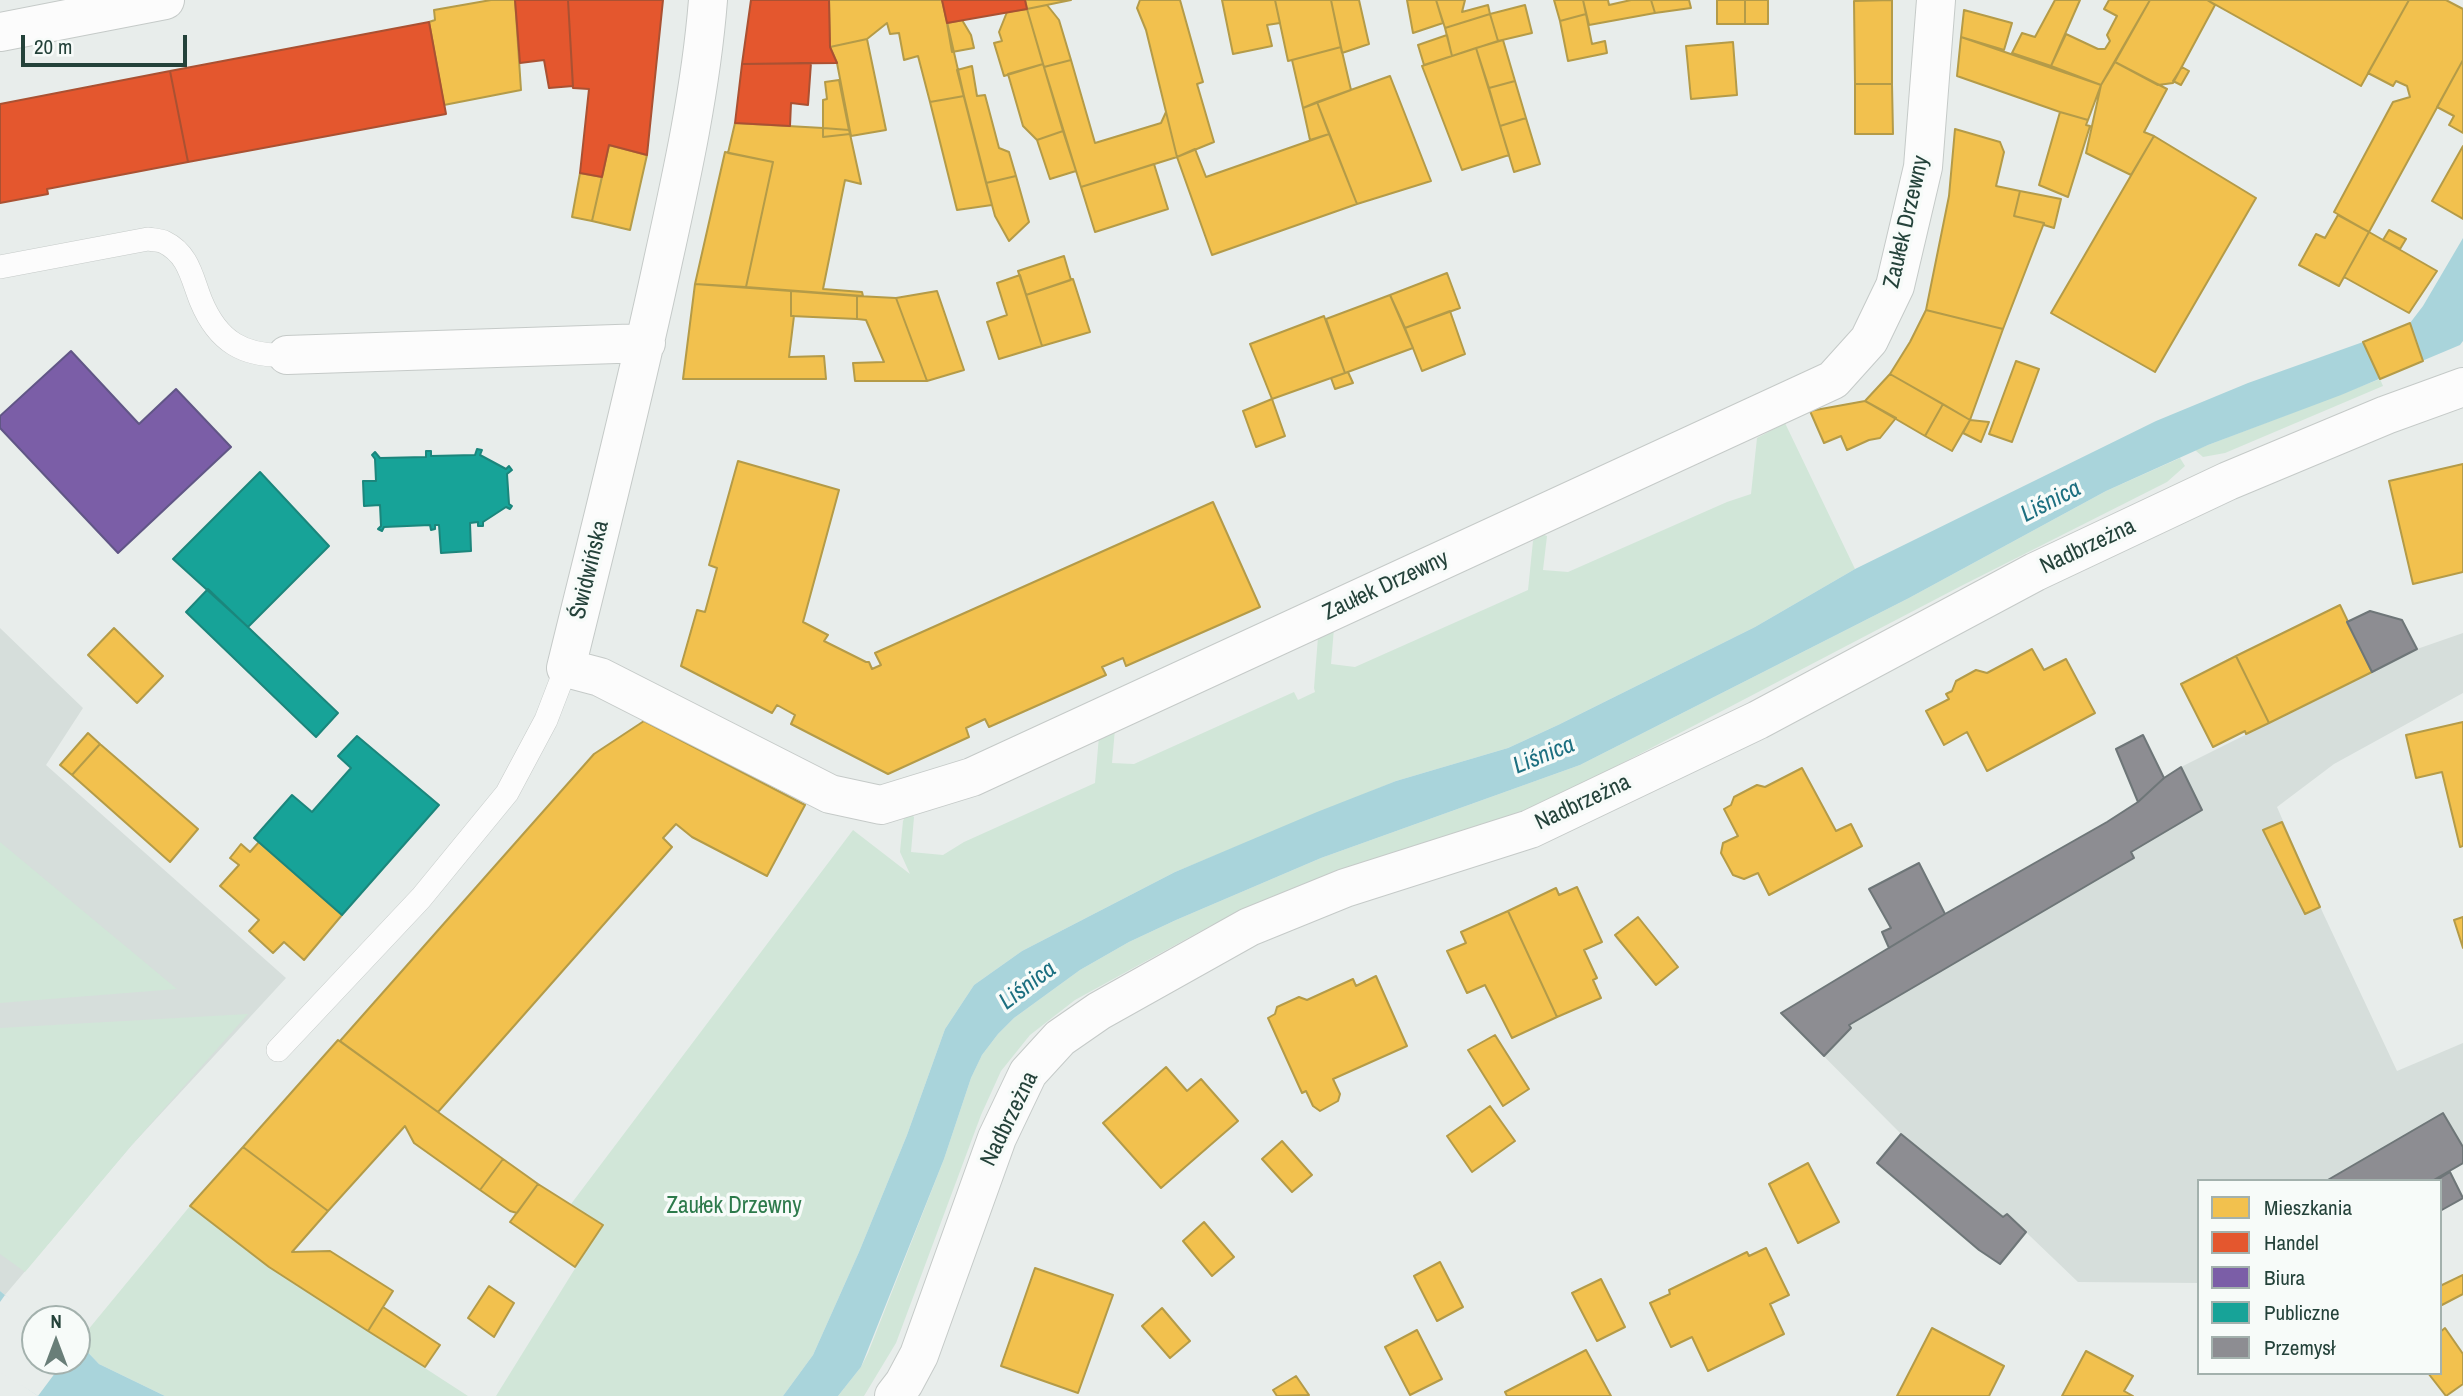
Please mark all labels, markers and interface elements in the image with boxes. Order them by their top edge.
scale bar [24,21,191,65]
text: 20 m [34,32,72,61]
street label: Zaułek Drzewny [1878,153,1936,291]
water label: Liśnica [2016,475,2086,529]
street label: Nadbrzeżna [2036,513,2140,581]
street label: Świdwińska [564,518,616,622]
street label: Zaułek Drzewny [1319,545,1453,627]
water label: Liśnica [1509,731,1579,781]
street label: Nadbrzeżna [1531,769,1635,837]
water label: Liśnica [994,955,1062,1017]
street label: Nadbrzeżna [975,1067,1045,1171]
legend [2197,1179,2442,1375]
park label: Zaułek Drzewny [666,1193,802,1221]
text: Mieszkania [2264,1193,2352,1222]
text: Handel [2264,1228,2319,1257]
text: Biura [2264,1263,2305,1292]
text: Publiczne [2264,1298,2340,1327]
north arrow [21,1305,91,1375]
text: N [50,1308,62,1334]
text: Przemysł [2264,1333,2335,1362]

